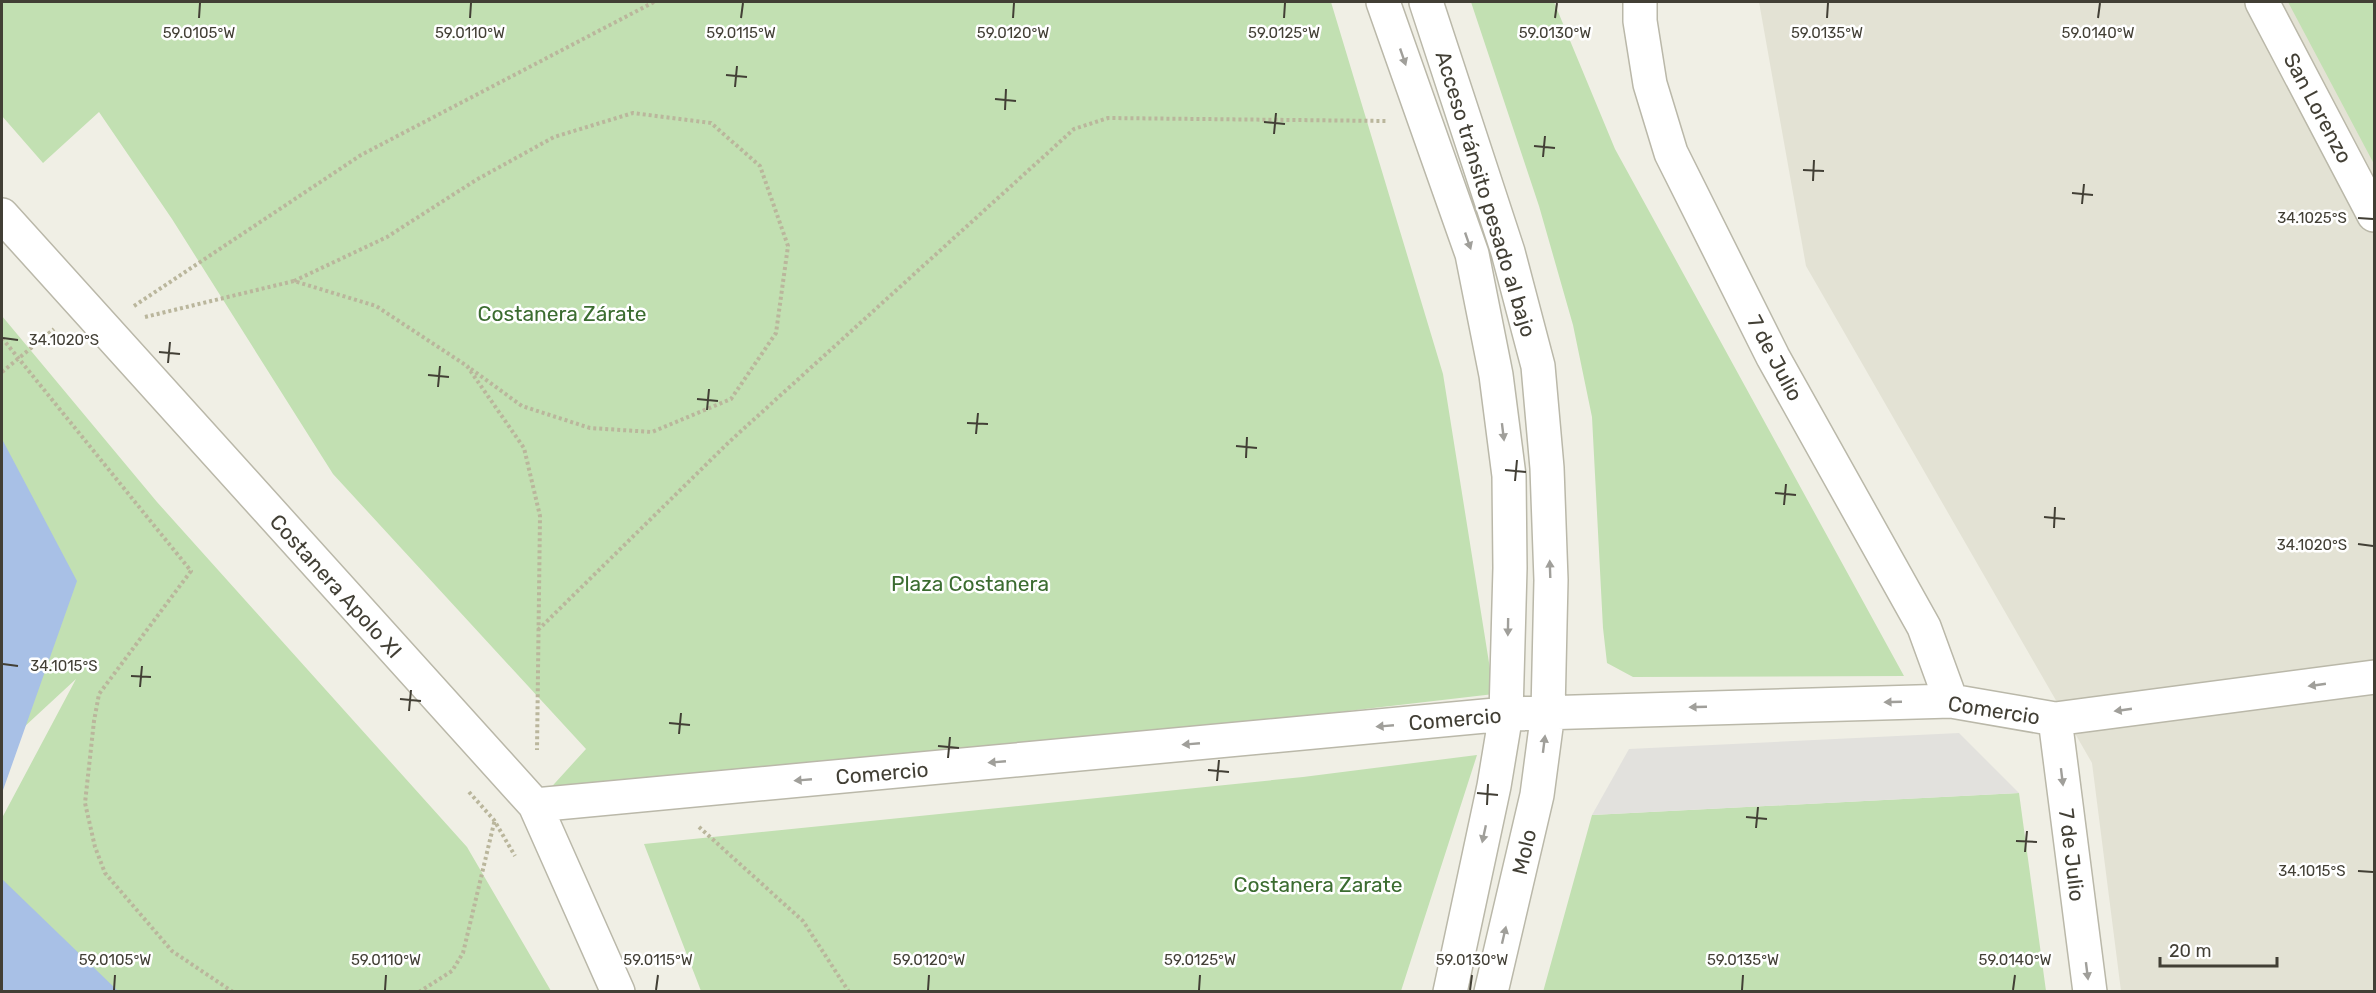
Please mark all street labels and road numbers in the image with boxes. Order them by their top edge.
street label: Acceso tránsito pesado al bajo [1431,48,1541,340]
street label: San Lorenzo [2279,49,2357,167]
street label: 7 de Julio [1742,311,1808,405]
street label: Costanera Apolo XI [265,509,407,663]
street label: Comercio [1946,690,2042,730]
street label: Comercio [1408,702,1502,736]
street label: Comercio [835,756,929,790]
street label: 7 de Julio [2054,807,2090,903]
street label: Molo [1507,827,1541,877]

